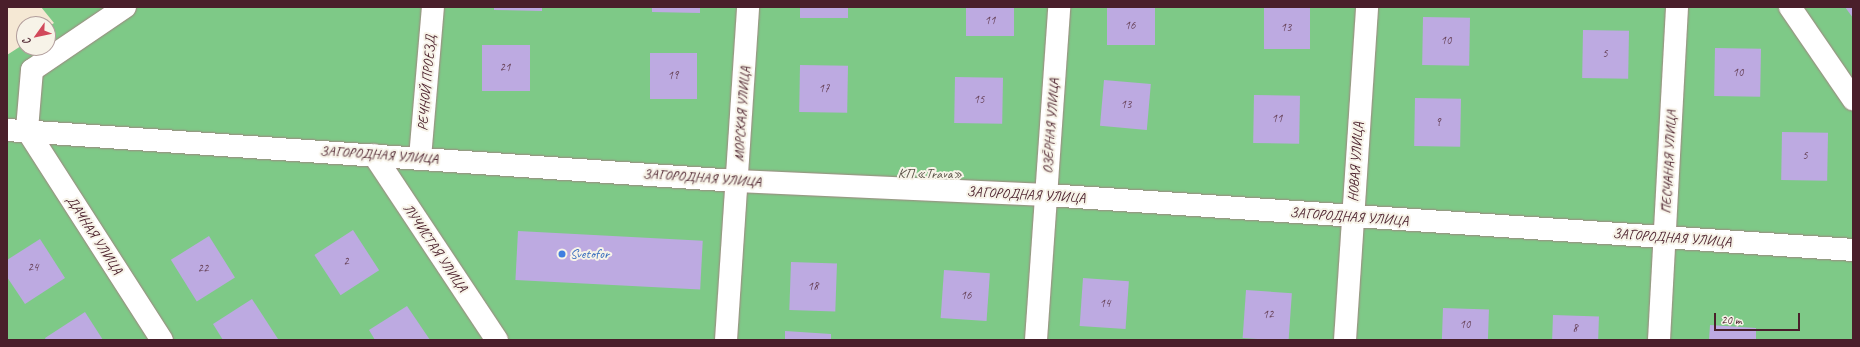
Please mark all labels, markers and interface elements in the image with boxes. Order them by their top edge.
house number: 11 [985,14,995,28]
north arrow [16,16,56,56]
house number: 16 [1125,19,1135,33]
house number: 13 [1281,21,1291,35]
house number: 10 [1441,34,1451,48]
street label: РЕЧНОЙ ПРОЕЗД [414,35,440,131]
text: С [19,36,34,48]
house number: 5 [1602,47,1608,61]
house number: 21 [500,61,510,75]
street label: МОРСКАЯ УЛИЦА [730,66,754,162]
house number: 10 [1733,66,1743,80]
house number: 19 [668,69,678,83]
street label: ОЗЁРНАЯ УЛИЦА [1039,78,1063,174]
house number: 17 [819,82,829,96]
house number: 15 [974,93,984,107]
house number: 13 [1121,98,1131,112]
street label: ПЕСЧАНАЯ УЛИЦА [1658,110,1680,214]
house number: 11 [1272,112,1282,126]
house number: 9 [1435,116,1441,130]
street label: НОВАЯ УЛИЦА [1345,122,1367,202]
street label: ЗАГОРОДНАЯ УЛИЦА [320,143,438,167]
house number: 5 [1802,149,1808,163]
street label: ЗАГОРОДНАЯ УЛИЦА [643,166,761,190]
park label: КП «Trava» [898,166,962,182]
street label: ЗАГОРОДНАЯ УЛИЦА [967,184,1085,206]
street label: ДАЧНАЯ УЛИЦА [62,192,126,278]
street label: ЛУЧИСТАЯ УЛИЦА [399,201,471,295]
street label: ЗАГОРОДНАЯ УЛИЦА [1290,205,1408,229]
street label: ЗАГОРОДНАЯ УЛИЦА [1613,226,1731,250]
place label: Svetofor [570,246,609,262]
marker: Svetofor [557,249,567,259]
house number: 2 [343,255,349,269]
house number: 24 [28,261,38,275]
house number: 22 [198,262,208,276]
house number: 18 [808,280,818,294]
house number: 16 [961,289,971,303]
house number: 14 [1100,297,1110,311]
scale bar [1716,305,1802,331]
house number: 12 [1263,308,1273,322]
text: 20 m [1721,312,1741,328]
house number: 10 [1460,318,1470,332]
house number: 8 [1572,322,1578,336]

